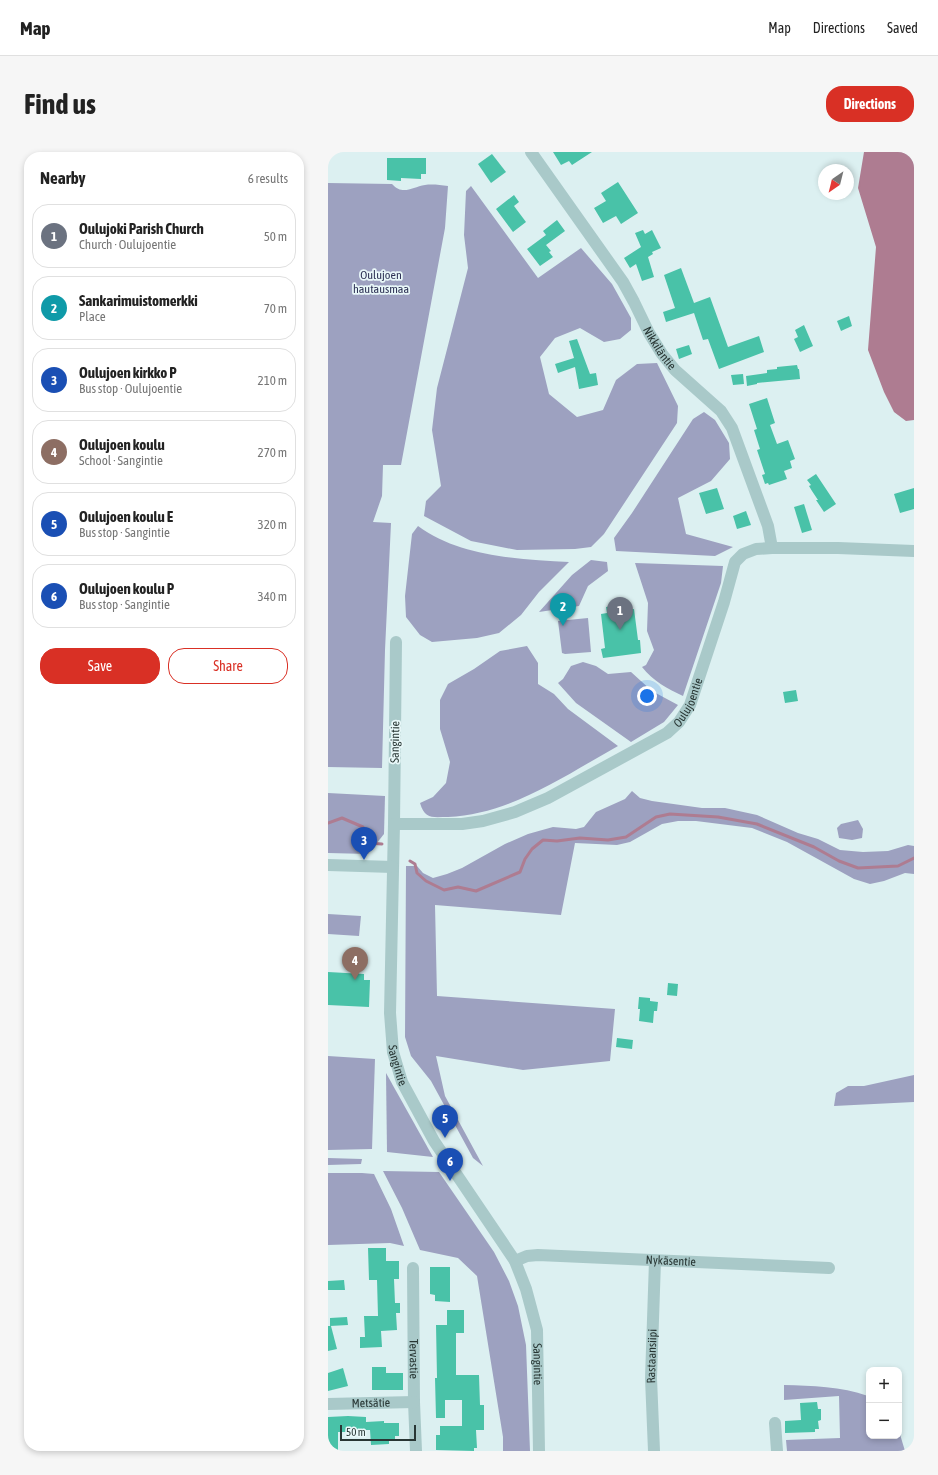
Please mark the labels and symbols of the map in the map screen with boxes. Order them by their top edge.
north arrow [818,164,854,200]
park label: Oulujoen hautausmaa [353,268,409,296]
street label: Nikkiläntie [640,324,679,373]
pin: 2 [550,593,576,626]
pin: 1 [607,597,633,630]
street label: Oulujoentie [671,676,705,730]
your location [637,686,657,706]
street label: Sangintie [388,721,402,763]
pin: 3 [351,827,377,860]
pin: 4 [342,947,368,980]
street label: Sangintie [385,1044,410,1088]
pin: 5 [432,1105,458,1138]
pin: 6 [437,1148,463,1181]
street label: Nykäsentie [645,1253,696,1269]
street label: Rastaansiipi [644,1329,660,1384]
street label: Tervastie [407,1339,421,1379]
street label: Sangintie [530,1343,545,1385]
street label: Metsätie [352,1396,390,1410]
scale bar [340,1423,416,1442]

